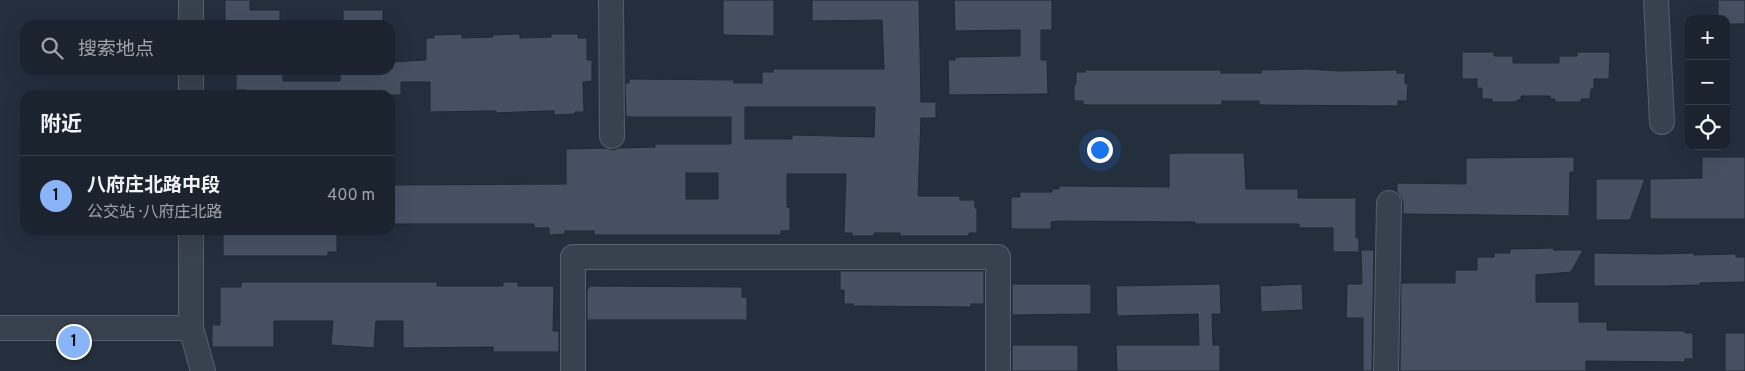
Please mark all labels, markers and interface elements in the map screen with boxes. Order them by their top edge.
map controls [1685,15,1730,150]
button: + [1685,15,1730,60]
search box [20,20,395,75]
icon: search [38,34,66,62]
text: 搜索地点 [78,38,154,62]
button: − [1685,60,1730,105]
button: locate [1685,105,1730,150]
text: 附近 [40,112,82,139]
your location [1087,137,1113,163]
text: 八府庄北路中段 [87,174,220,198]
text: 1 [53,186,59,206]
text: 400 m [327,186,375,206]
text: 公交站 · 八府庄北路 [87,203,223,223]
pin: 1 [58,323,90,361]

